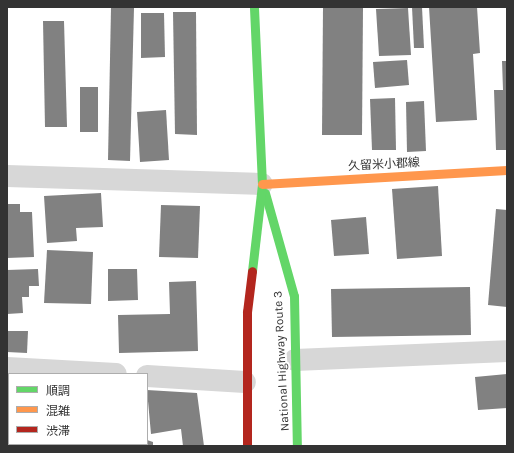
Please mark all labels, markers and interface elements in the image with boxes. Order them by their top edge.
street label: 久留米小郡線 [348,156,420,174]
street label: National Highway Route 3 [271,290,293,432]
legend [8,373,148,445]
text: 順調 [46,384,70,398]
text: 混雑 [46,404,70,418]
text: 渋滞 [46,424,70,438]

